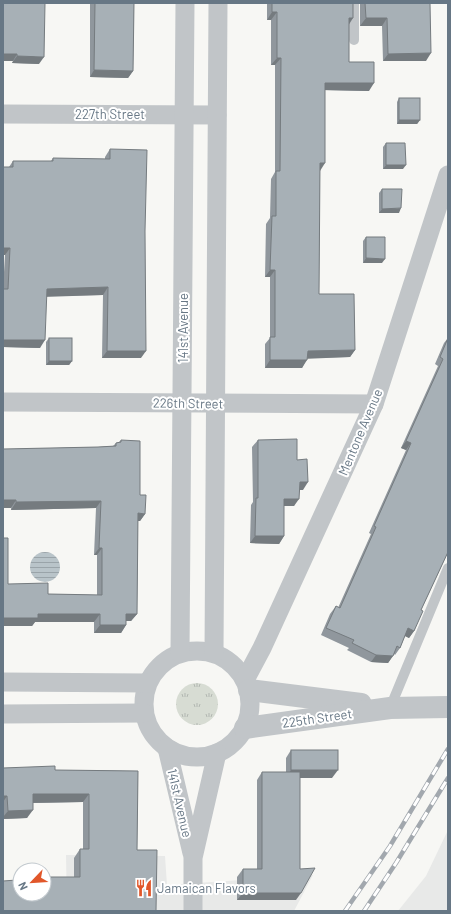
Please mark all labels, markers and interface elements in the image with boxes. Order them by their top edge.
street label: 227th Street [75,106,145,122]
street label: 141st Avenue [175,293,191,363]
street label: Mentone Avenue [335,386,385,478]
street label: 226th Street [153,394,223,412]
street label: 225th Street [281,705,353,731]
street label: 141st Avenue [164,767,196,839]
north arrow [12,862,52,902]
restaurant icon: Jamaican Flavors [134,878,154,898]
text: N [15,880,30,893]
place label: Jamaican Flavors [157,880,256,896]

